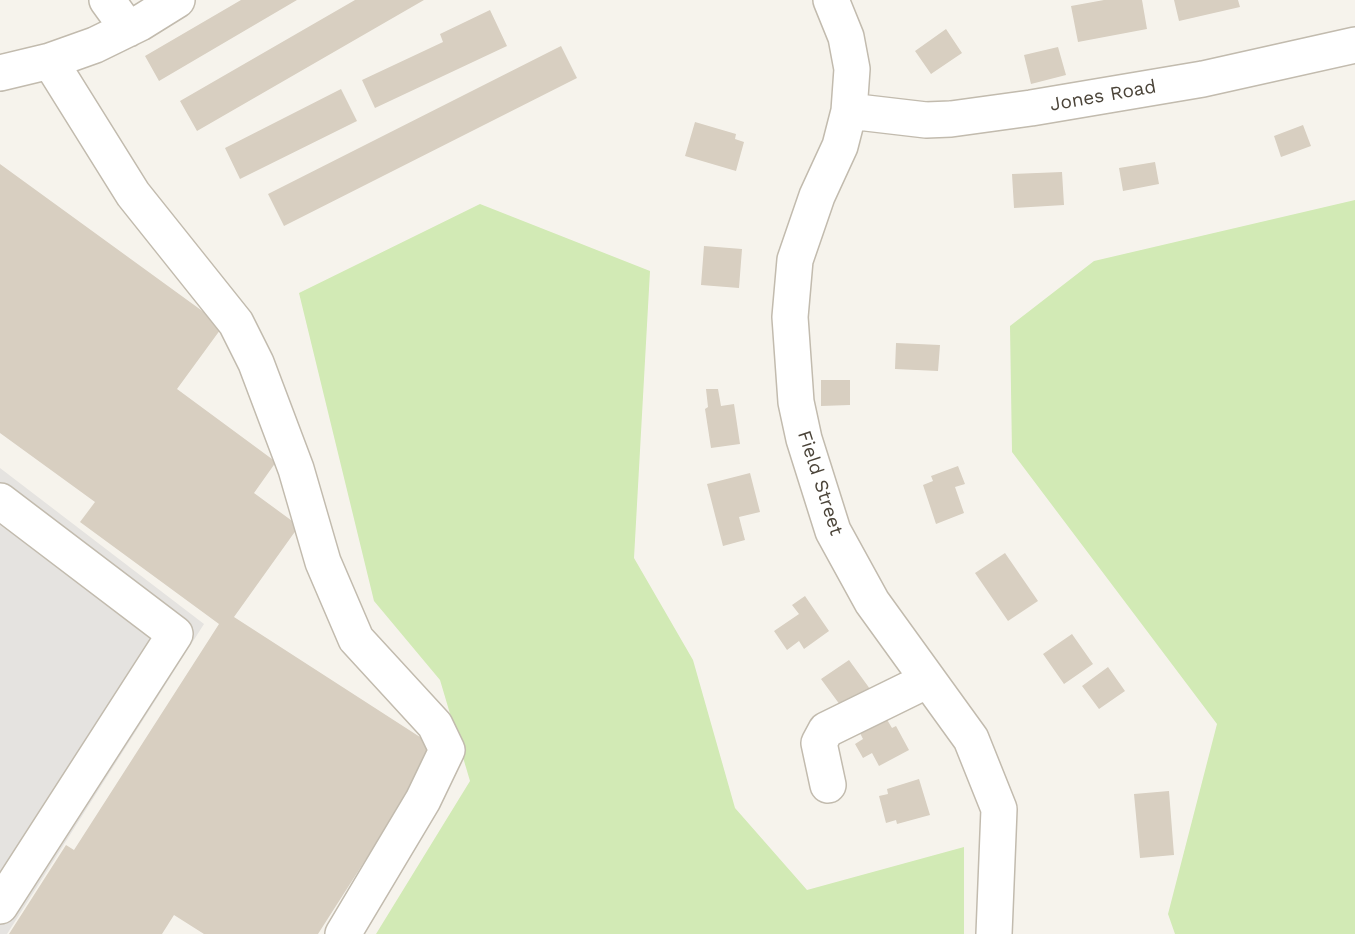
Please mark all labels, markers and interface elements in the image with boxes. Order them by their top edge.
street label: Jones Road [1048,75,1158,117]
street label: Field Street [792,428,848,538]

